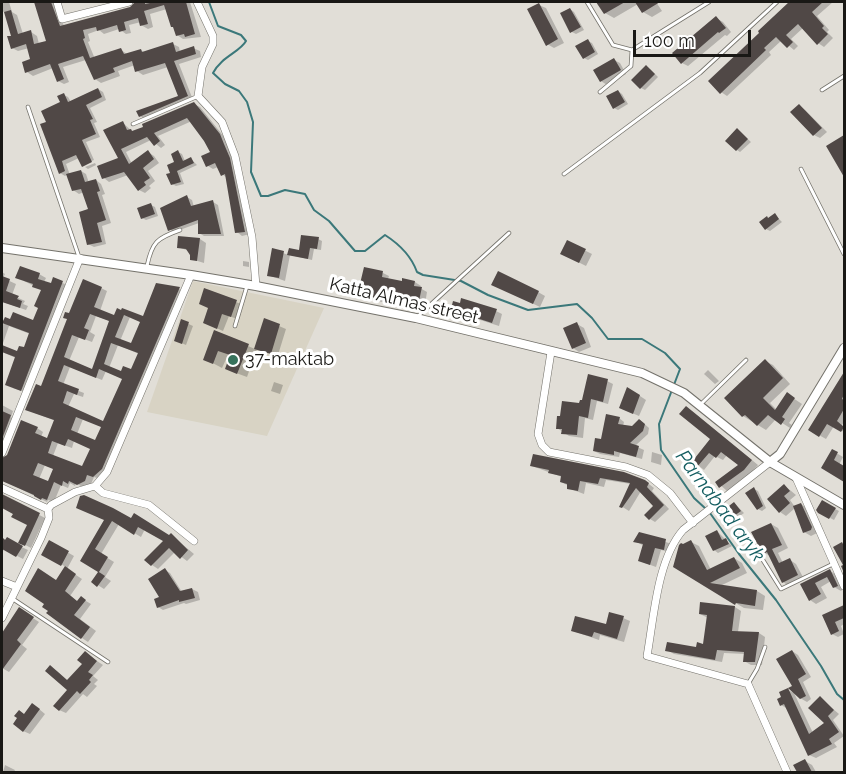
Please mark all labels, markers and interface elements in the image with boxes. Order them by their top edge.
scale bar [636,18,754,56]
text: 100 m [644,30,695,51]
street label: Katta Almas street [327,273,481,329]
place label: 37-maktab [245,349,334,371]
marker: 37-maktab [226,353,240,367]
water label: Parnabad aryk [670,445,770,567]

